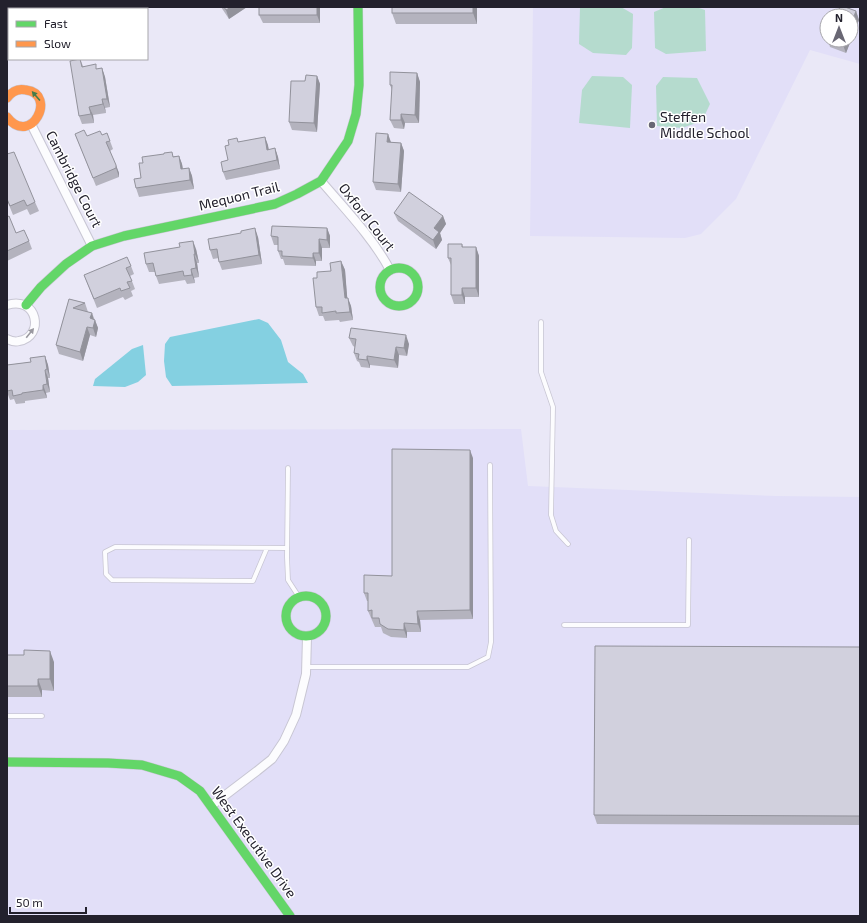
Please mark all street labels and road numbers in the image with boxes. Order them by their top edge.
street label: Cambridge Court [43,128,106,230]
street label: Mequon Trail [197,177,282,214]
street label: Oxford Court [336,179,399,254]
street label: West Executive Drive [208,783,301,901]

